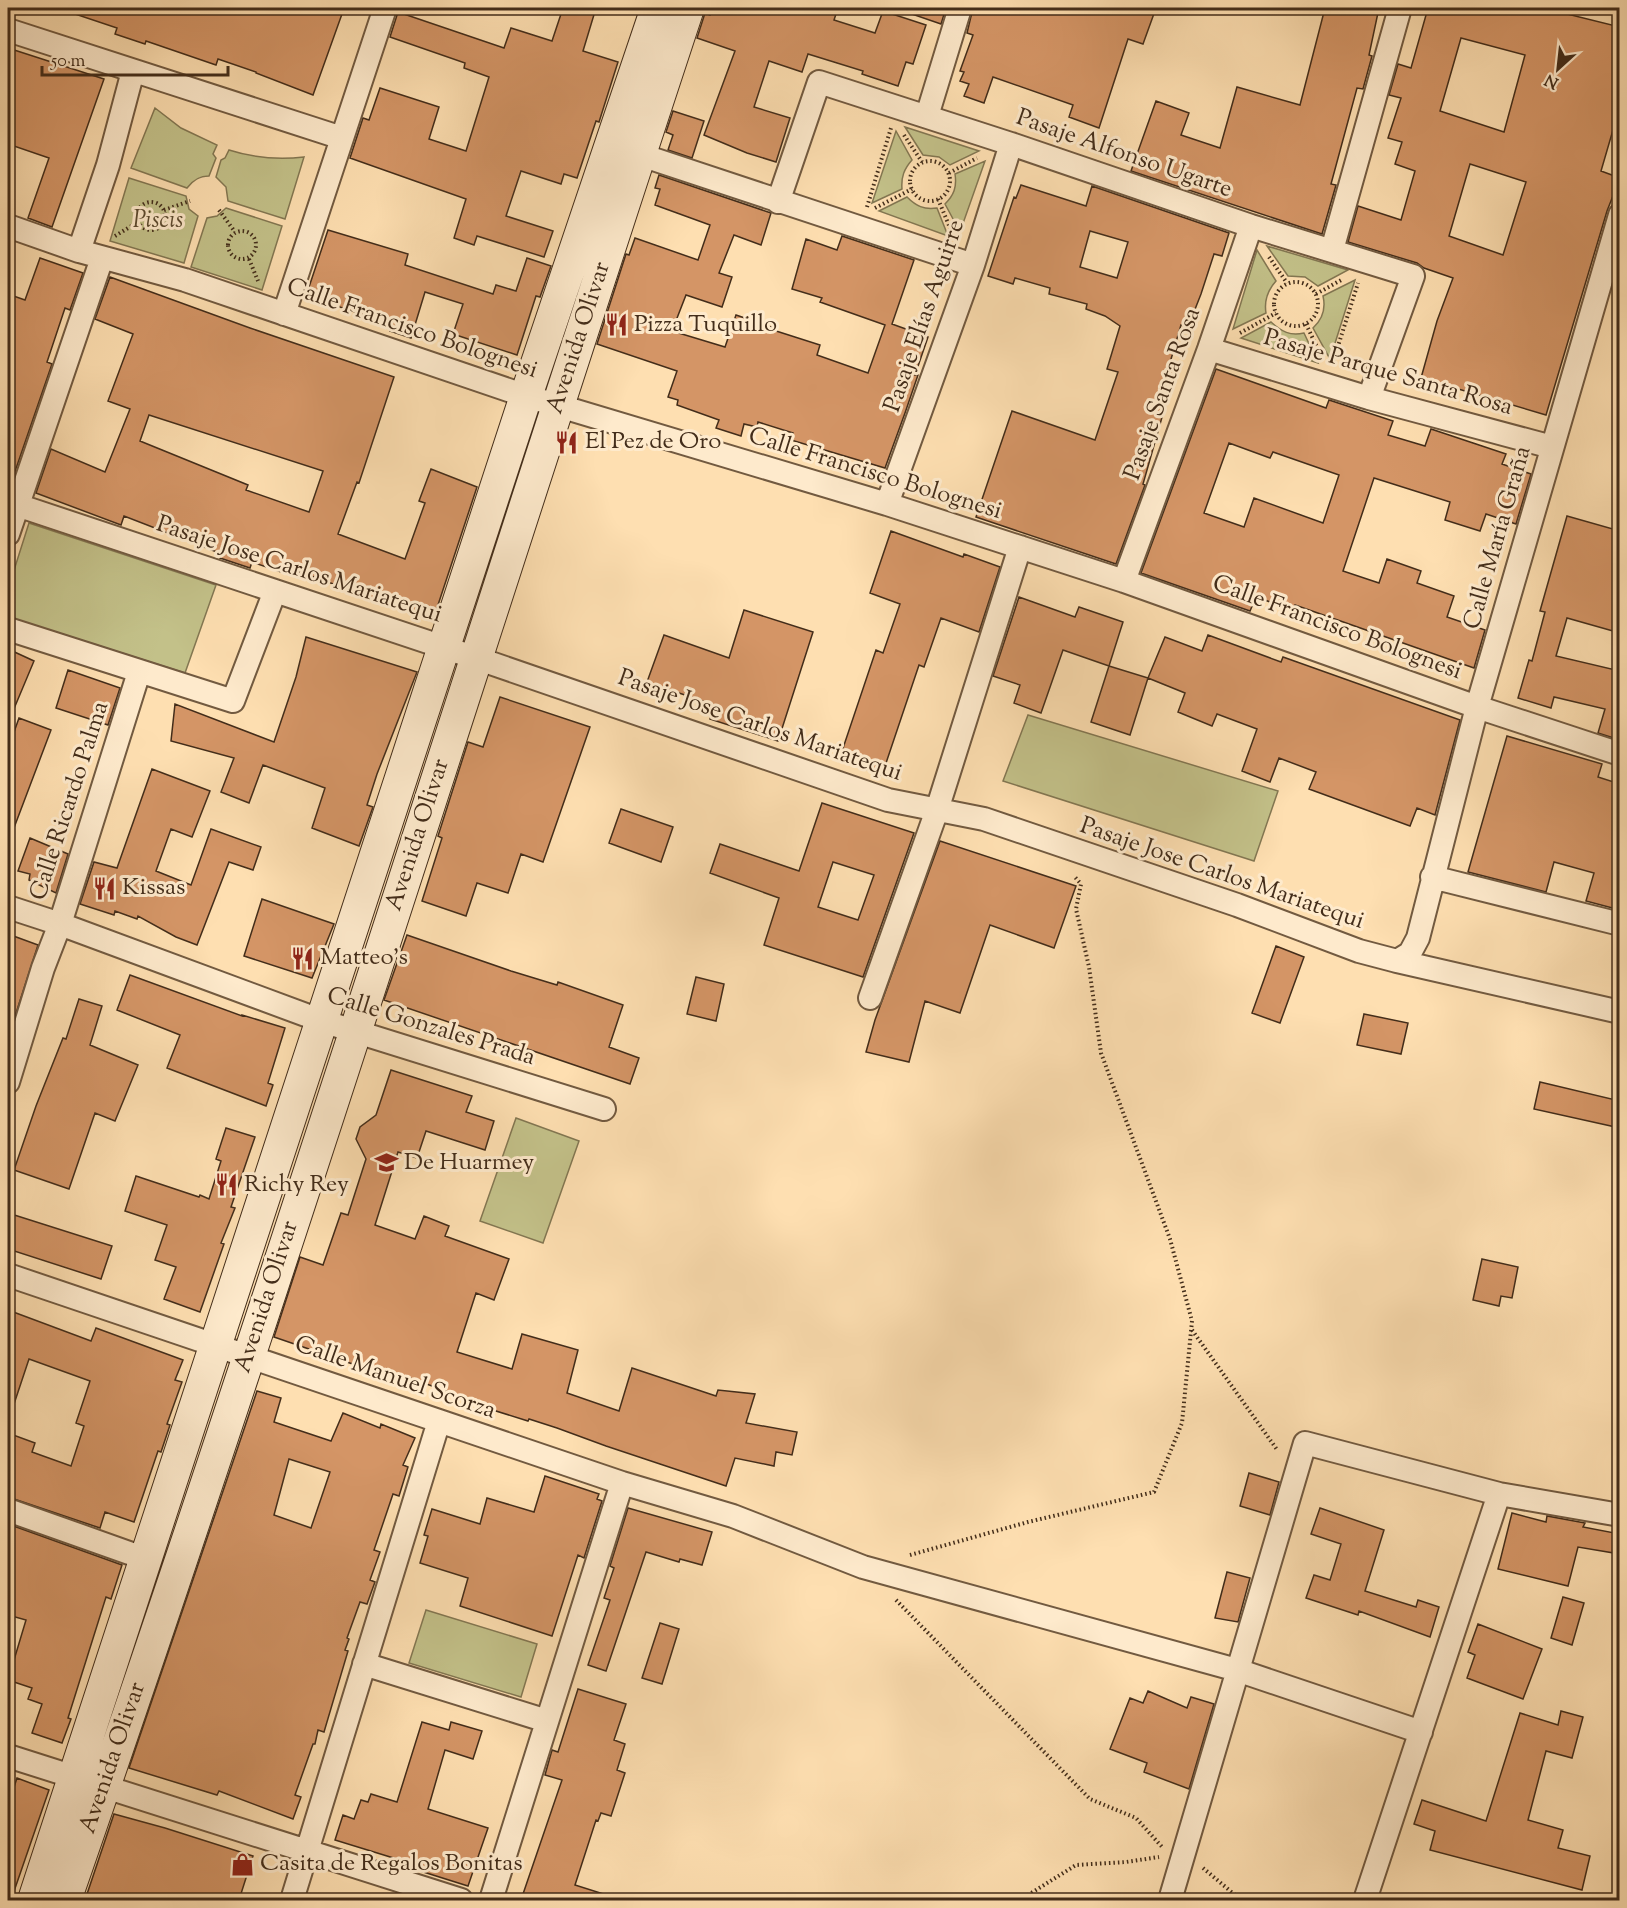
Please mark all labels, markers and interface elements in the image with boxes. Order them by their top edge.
scale bar [42,39,228,77]
north arrow [1528,39,1588,99]
text: 50 m [50,49,86,75]
text: N [1541,67,1563,93]
street label: Pasaje Alfonso Ugarte [1011,101,1237,207]
park label: Piscis [133,204,183,238]
street label: Pasaje Elías Aguirre [876,215,974,417]
street label: Avenida Olivar [538,258,620,418]
street label: Calle Francisco Bolognesi [282,270,542,388]
street label: Pasaje Santa Rosa [1116,303,1210,485]
place label: Pizza Tuquillo [634,308,777,342]
restaurant icon: Pizza Tuquillo [603,312,629,338]
street label: Pasaje Parque Santa Rosa [1260,321,1516,425]
street label: Calle Francisco Bolognesi [744,419,1006,529]
place label: El Pez de Oro [585,425,721,459]
restaurant icon: El Pez de Oro [554,429,580,455]
street label: Calle María Graña [1456,442,1540,634]
street label: Pasaje Jose Carlos Mariatequi [152,508,446,632]
street label: Calle Francisco Bolognesi [1207,567,1467,689]
street label: Pasaje Jose Carlos Mariatequi [613,661,907,791]
street label: Calle Ricardo Palma [22,697,118,905]
street label: Avenida Olivar [377,755,459,915]
street label: Pasaje Jose Carlos Mariatequi [1075,809,1369,939]
place label: Kissas [122,871,186,905]
restaurant icon: Kissas [91,875,117,901]
place label: Matteo's [320,941,408,975]
restaurant icon: Matteo's [289,945,315,971]
street label: Calle Gonzales Prada [323,979,539,1075]
place label: De Huarmey [404,1146,534,1180]
school or university icon: De Huarmey [373,1150,399,1176]
place label: Richy Rey [244,1168,349,1202]
restaurant icon: Richy Rey [213,1172,239,1198]
street label: Avenida Olivar [226,1217,308,1377]
street label: Calle Manuel Scorza [290,1328,500,1428]
street label: Avenida Olivar [71,1678,155,1838]
place label: Casita de Regalos Bonitas [260,1847,523,1881]
shop icon: Casita de Regalos Bonitas [229,1851,255,1877]

